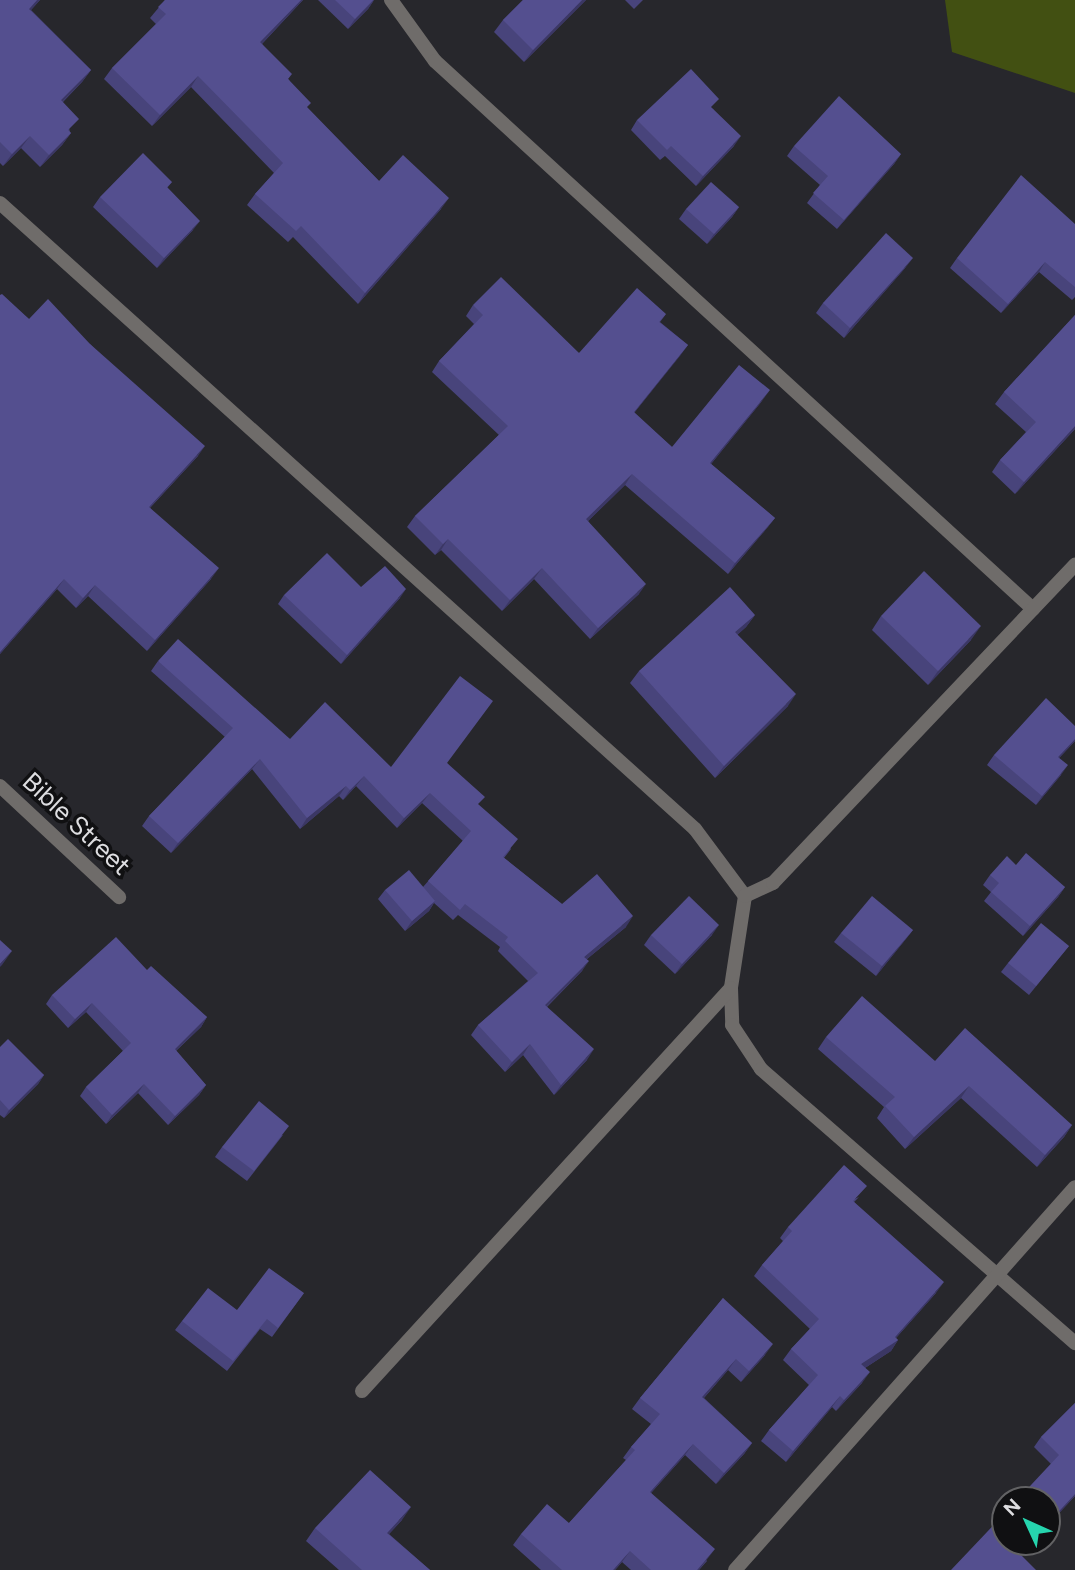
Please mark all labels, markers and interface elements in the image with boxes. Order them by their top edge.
street label: Bible Street [16,766,136,882]
north arrow [991,1486,1061,1556]
text: N [999,1494,1026,1521]

